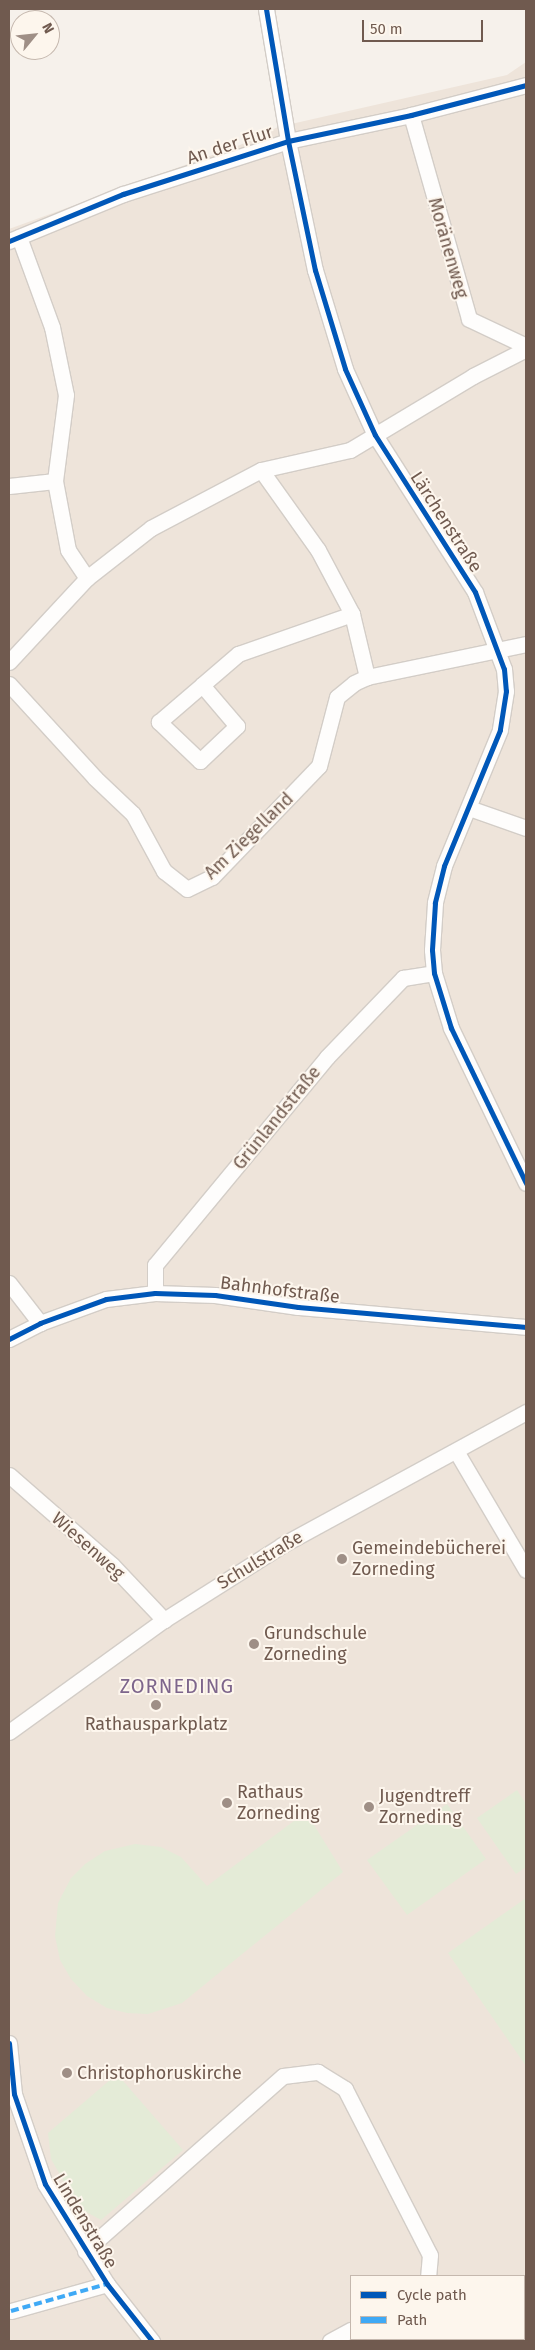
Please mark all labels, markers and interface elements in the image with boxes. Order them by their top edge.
north arrow [10,10,60,60]
scale bar [365,10,486,42]
text: N [38,20,57,36]
text: 50 m [370,20,403,38]
street label: An der Flur [184,121,276,169]
street label: Moränenweg [423,195,473,301]
street label: Lärchenstraße [405,467,487,577]
street label: Am Ziegelland [200,788,298,884]
street label: Grünlandstraße [229,1062,325,1174]
street label: Bahnhofstraße [219,1272,341,1308]
street label: Wiesenweg [47,1508,129,1584]
street label: Schulstraße [213,1526,307,1594]
place label: Gemeindebücherei Zorneding [352,1538,506,1580]
marker: Gemeindebücherei Zorneding [336,1553,348,1565]
place label: Grundschule Zorneding [264,1623,367,1666]
marker: Grundschule Zorneding [248,1638,260,1650]
district label: ZORNEDING [119,1674,235,1698]
marker: Rathausparkplatz [150,1699,162,1711]
place label: Rathausparkplatz [85,1713,227,1735]
place label: Rathaus Zorneding [237,1782,320,1825]
place label: Jugendtreff Zorneding [379,1786,470,1828]
marker: Rathaus Zorneding [221,1797,233,1809]
marker: Jugendtreff Zorneding [363,1801,375,1813]
place label: Christophoruskirche [77,2062,242,2084]
marker: Christophoruskirche [61,2067,73,2079]
street label: Lindenstraße [48,2169,122,2273]
legend [350,2275,525,2340]
text: Cycle path [397,2286,467,2304]
text: Path [397,2311,427,2329]

